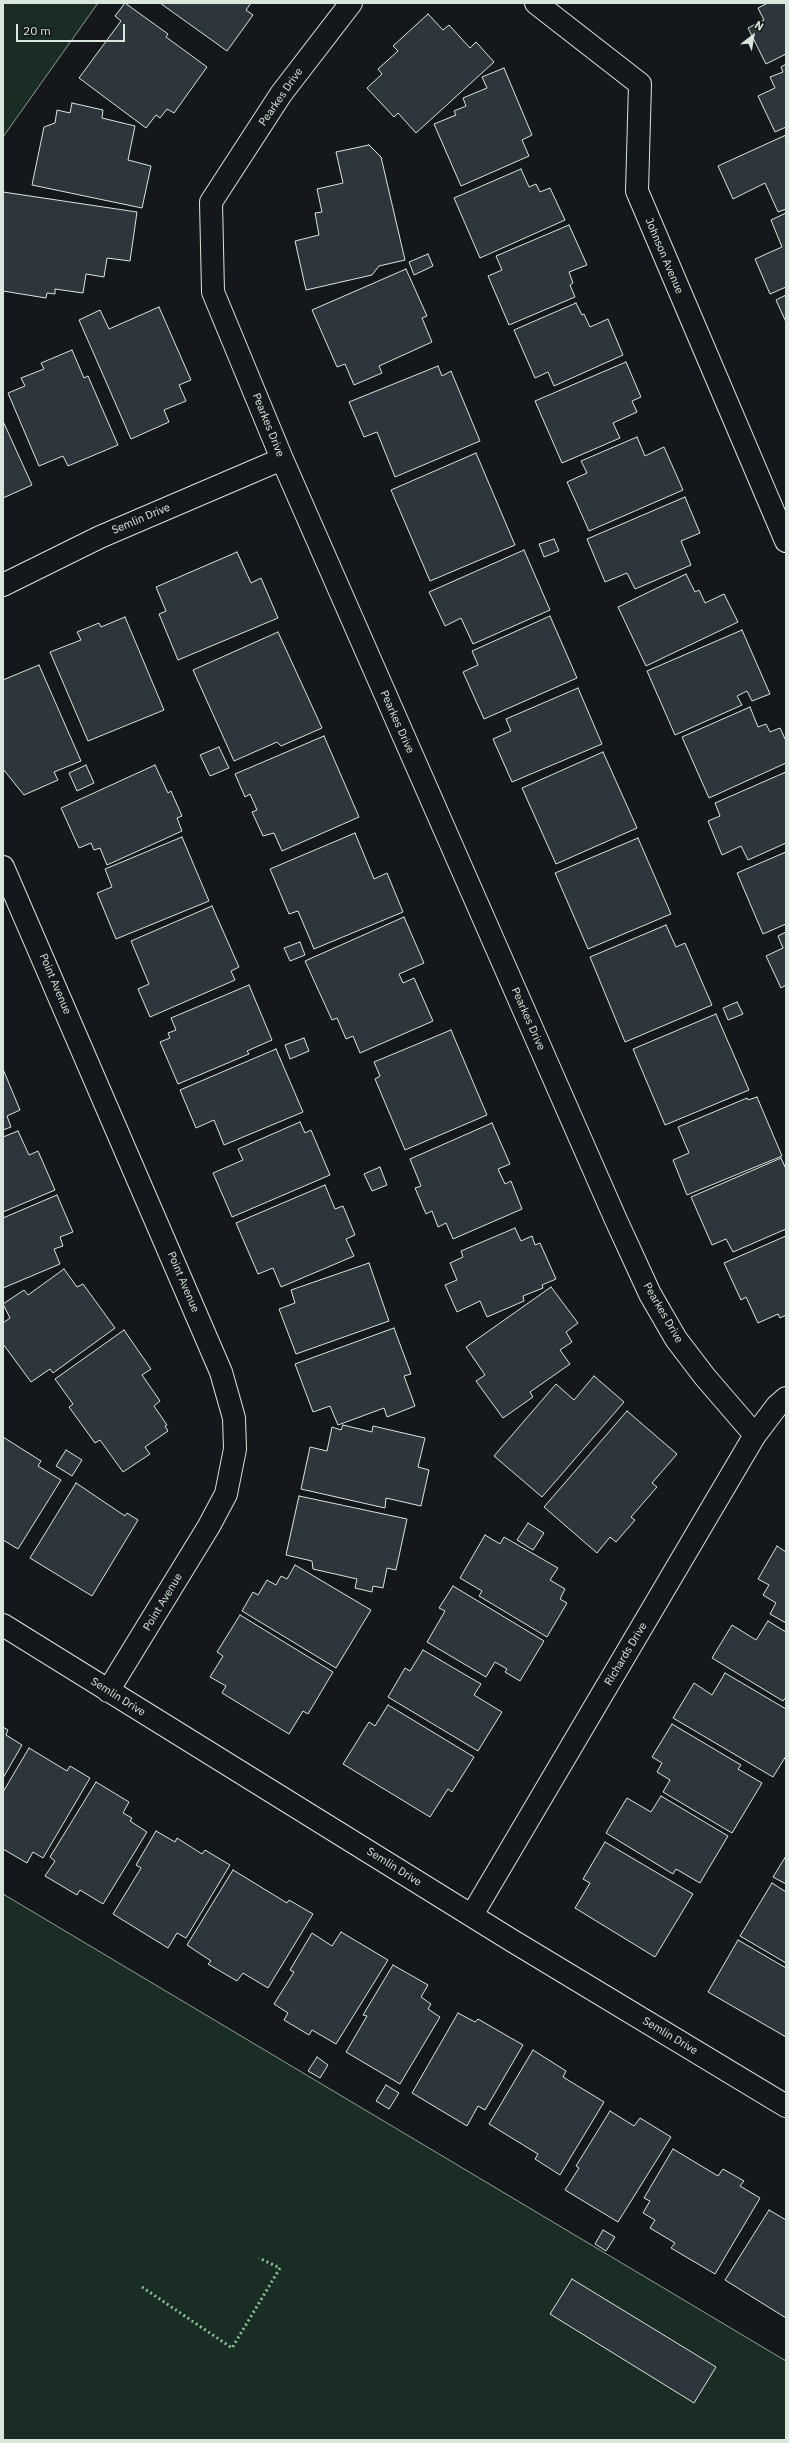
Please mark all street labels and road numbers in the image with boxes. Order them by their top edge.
street label: Pearkes Drive [256,66,306,128]
street label: Johnson Avenue [642,216,686,296]
street label: Pearkes Drive [249,391,287,459]
street label: Semlin Drive [110,501,172,537]
street label: Pearkes Drive [377,688,417,756]
street label: Point Avenue [36,952,74,1016]
street label: Pearkes Drive [508,985,548,1053]
street label: Point Avenue [164,1250,202,1314]
street label: Pearkes Drive [640,1280,686,1346]
street label: Point Avenue [141,1571,185,1633]
street label: Richards Drive [602,1620,650,1688]
street label: Semlin Drive [88,1675,148,1719]
street label: Semlin Drive [364,1845,424,1889]
street label: Semlin Drive [640,2014,700,2058]

